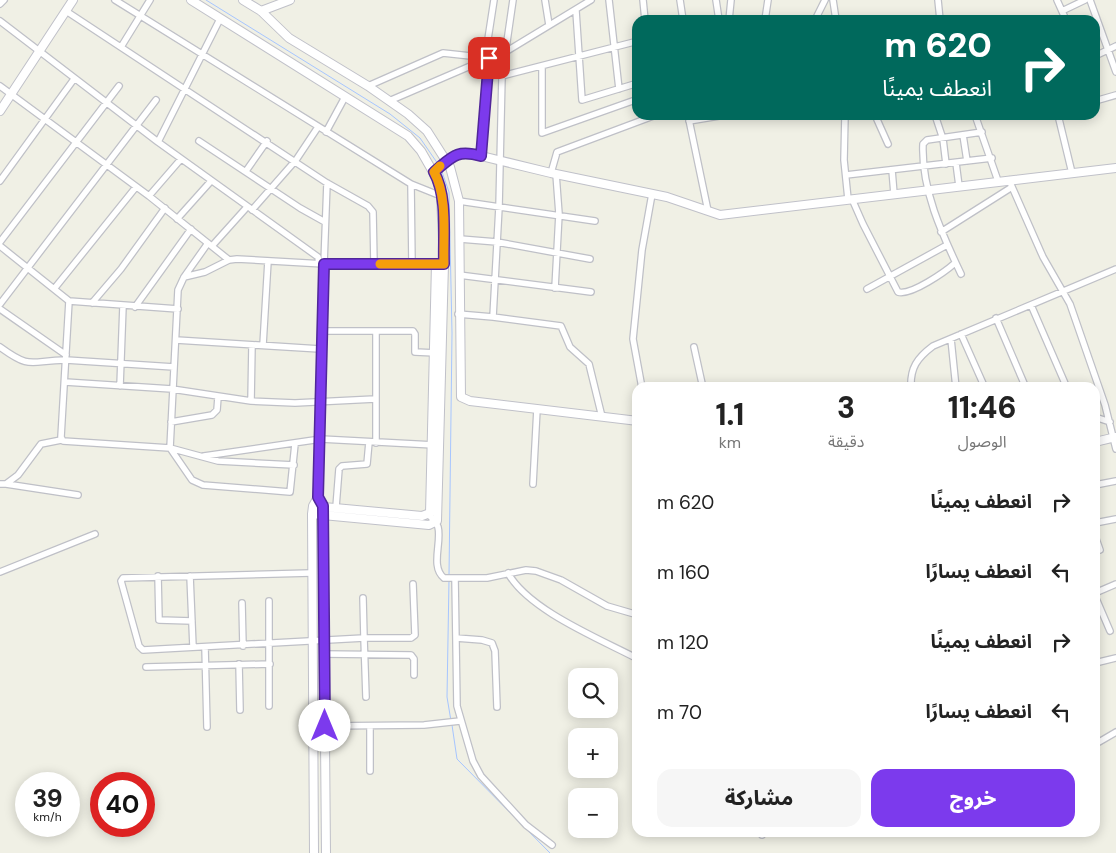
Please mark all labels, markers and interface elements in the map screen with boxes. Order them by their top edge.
text: 620 m [884,22,992,68]
icon: right [1010,35,1075,100]
pin [468,37,510,79]
icon: arrive [475,44,503,72]
text: انعطف يمينًا [882,74,992,103]
text: 3 [837,388,855,427]
text: 11:46 [948,388,1017,427]
text: 1.1 [716,395,744,434]
text: دقيقة [828,431,864,452]
text: الوصول [958,431,1007,452]
text: km [719,432,741,453]
icon: right [1047,488,1075,516]
text: انعطف يمينًا [930,489,1032,514]
text: 620 m [657,490,714,515]
icon: left [1047,558,1075,586]
text: انعطف يسارًا [925,559,1032,584]
text: 160 m [657,560,710,585]
icon: right [1047,628,1075,656]
text: انعطف يمينًا [930,629,1032,654]
text: 120 m [657,630,709,655]
map controls [568,668,618,838]
button: search [568,668,618,718]
icon: left [1047,698,1075,726]
position arrow [298,699,350,751]
text: انعطف يسارًا [925,699,1032,724]
text: 70 m [657,700,702,725]
button: + [568,728,618,778]
button: مشاركة [657,769,861,827]
button: خروج [871,769,1075,827]
speed limit sign: 40 [90,772,155,837]
text: 39 [32,782,63,815]
button: − [568,788,618,838]
text: km/h [33,809,62,825]

